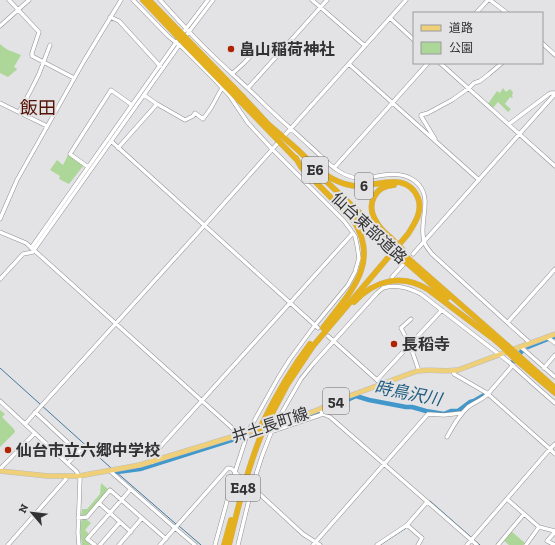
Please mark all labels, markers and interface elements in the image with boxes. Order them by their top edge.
legend [413,12,543,64]
text: 道路 [449,21,473,35]
place label: 畠山稲荷神社 [239,40,335,59]
text: 公園 [449,41,473,55]
marker: 畠山稲荷神社 [226,44,236,54]
district label: 飯田 [20,97,56,119]
road number: E6 [302,157,328,183]
road number: 6 [355,173,373,199]
street label: 仙台東部道路 [327,188,411,268]
place label: 長稻寺 [402,335,450,354]
marker: 長稻寺 [389,339,399,349]
water label: 時鳥沢川 [373,377,445,410]
road number: 54 [323,388,349,414]
street label: 井土長町線 [229,404,311,446]
place label: 仙台市立六郷中学校 [15,441,160,460]
marker: 仙台市立六郷中学校 [3,445,13,455]
road number: E48 [226,475,260,501]
north arrow [12,493,52,533]
text: N [16,501,32,515]

